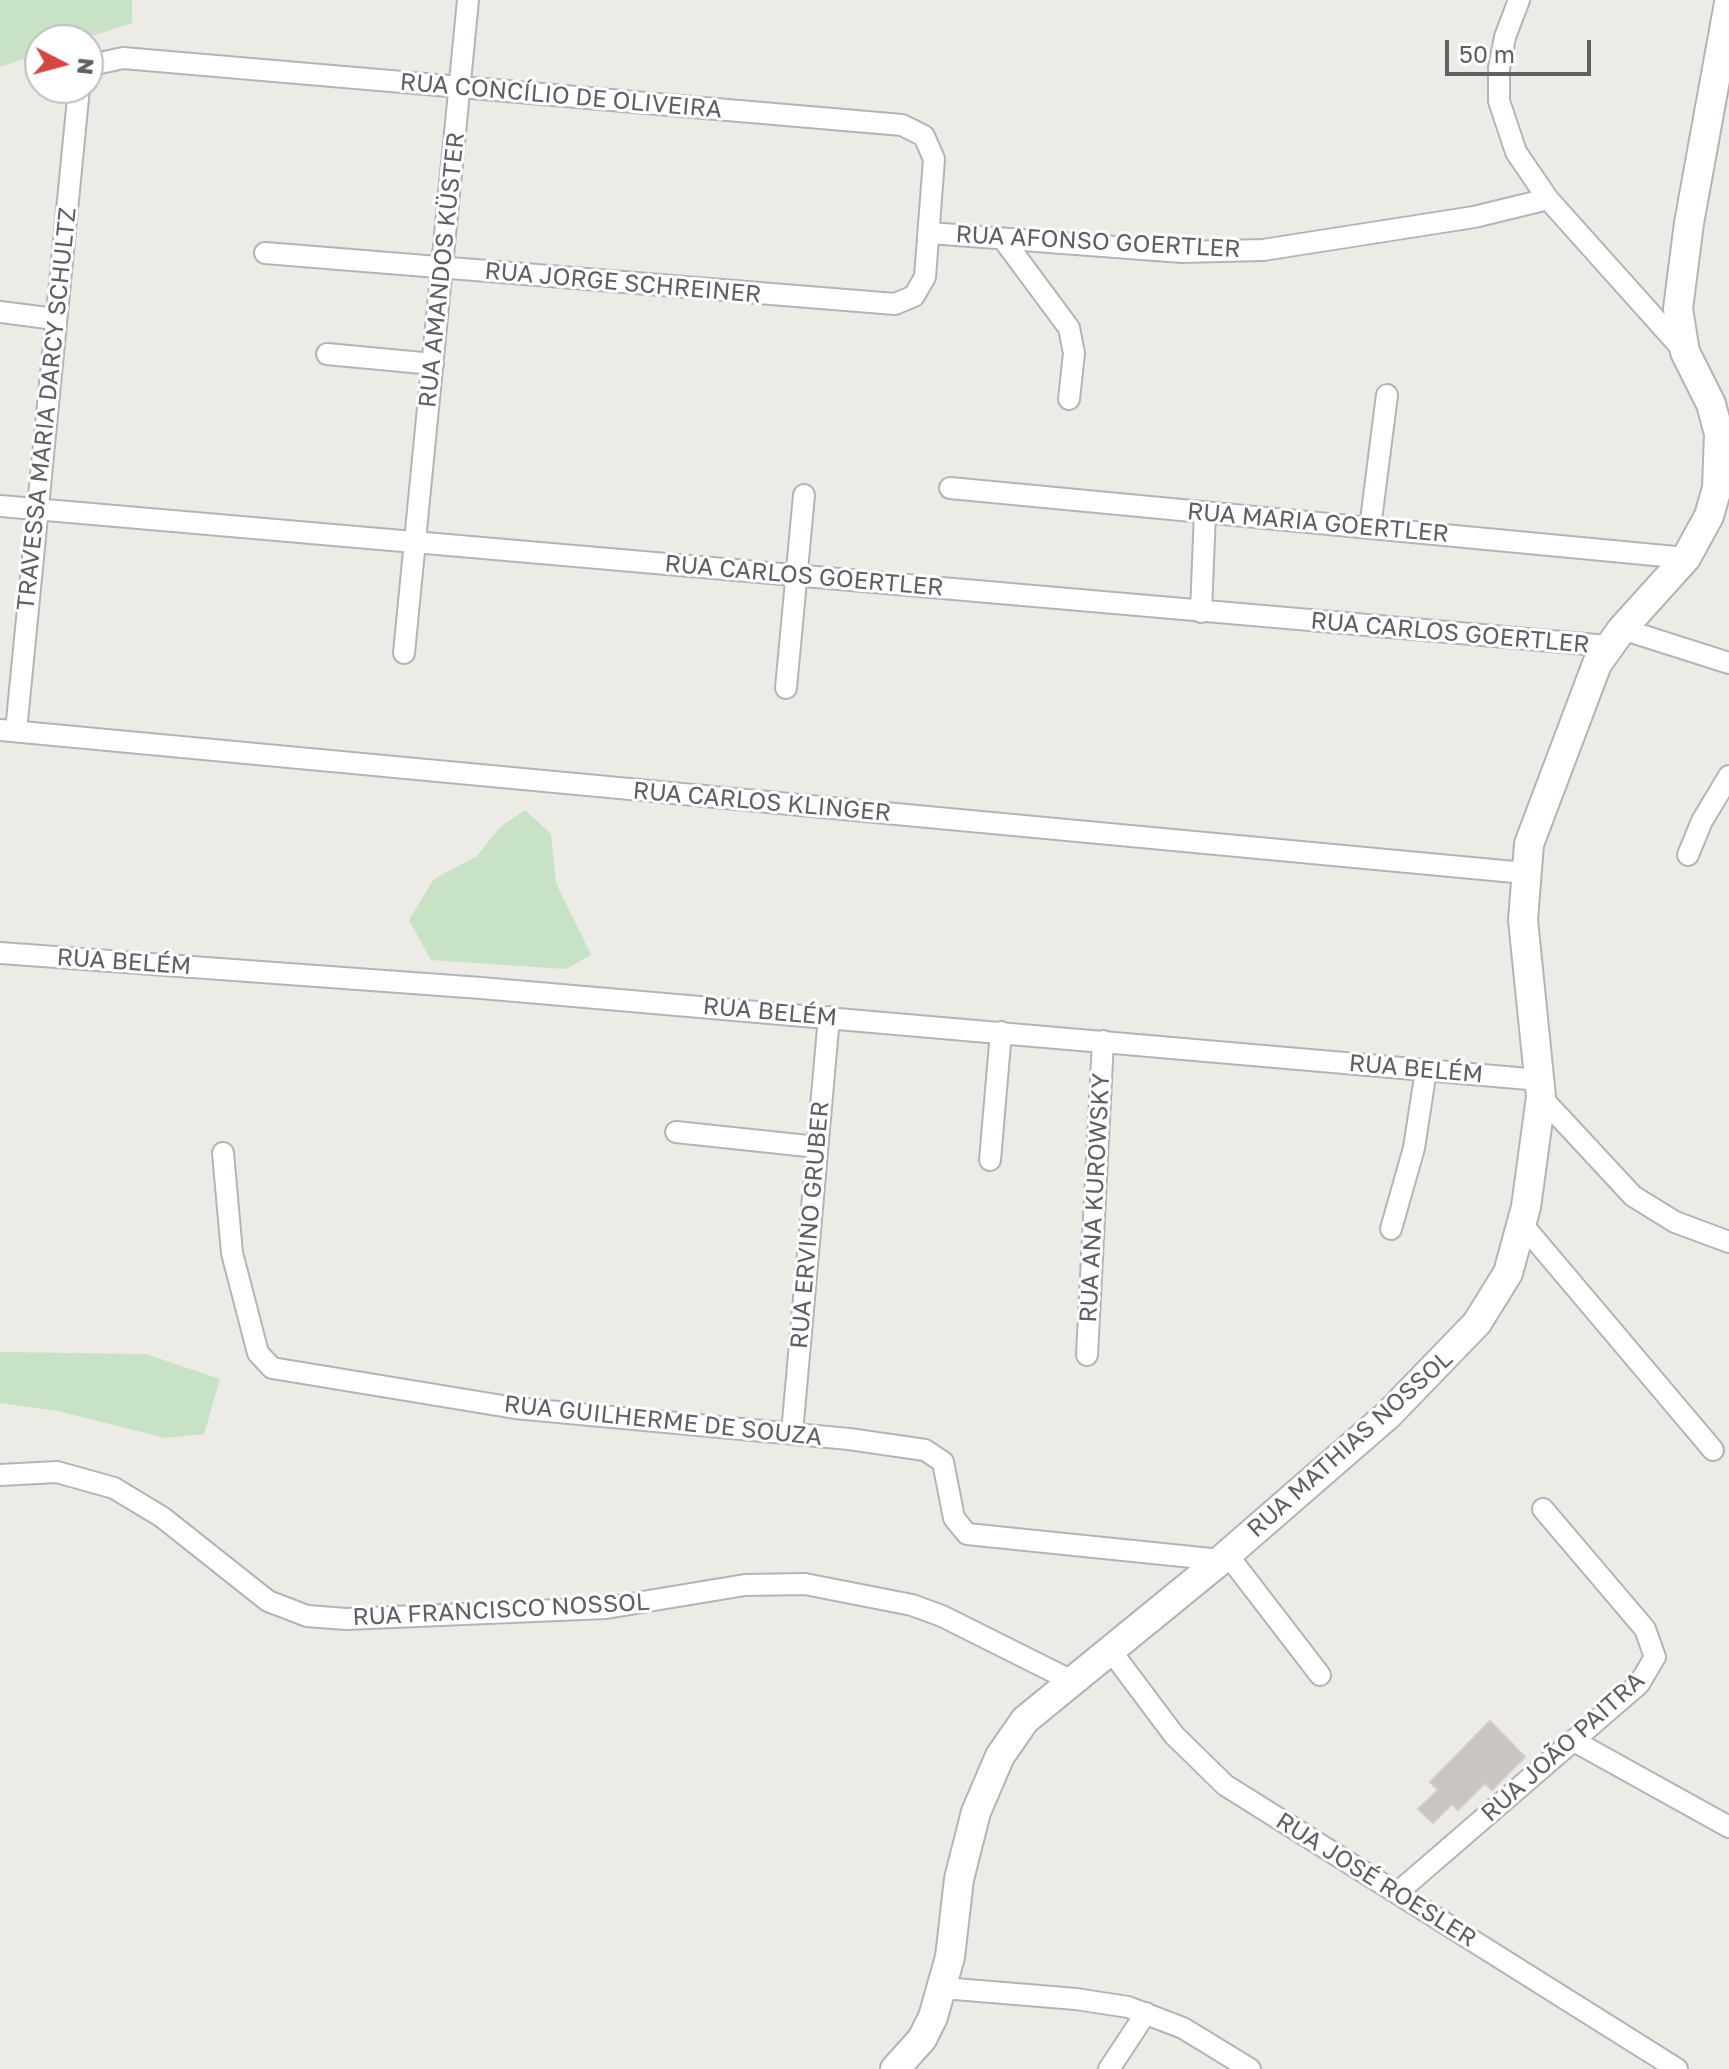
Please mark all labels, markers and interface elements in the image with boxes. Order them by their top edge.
north arrow [24,24,104,104]
scale bar [1449,24,1595,74]
text: 50 m [1459,39,1515,68]
text: N [72,57,101,76]
street label: RUA CONCÍLIO DE OLIVEIRA [399,68,723,124]
street label: RUA AMANDOS KÜSTER [413,131,471,409]
street label: TRAVESSA MARIA DARCY SCHULTZ [12,206,82,612]
street label: RUA AFONSO GOERTLER [955,220,1241,264]
street label: RUA JORGE SCHREINER [484,257,762,309]
street label: RUA MARIA GOERTLER [1186,497,1450,549]
street label: RUA CARLOS GOERTLER [663,549,945,603]
street label: RUA CARLOS GOERTLER [1309,606,1591,660]
street label: RUA CARLOS KLINGER [632,776,892,828]
street label: RUA BELÉM [56,943,192,981]
street label: RUA BELÉM [702,992,838,1032]
street label: RUA BELÉM [1348,1049,1484,1089]
street label: RUA ANA KUROWSKY [1074,1073,1116,1323]
street label: RUA ERVINO GRUBER [785,1100,835,1350]
street label: RUA MATHIAS NOSSOL [1242,1344,1458,1544]
street label: RUA GUILHERME DE SOUZA [503,1390,823,1452]
street label: RUA FRANCISCO NOSSOL [352,1588,650,1632]
street label: RUA JOÃO PAITRA [1475,1666,1651,1828]
street label: RUA JOSÉ ROESLER [1271,1807,1481,1953]

